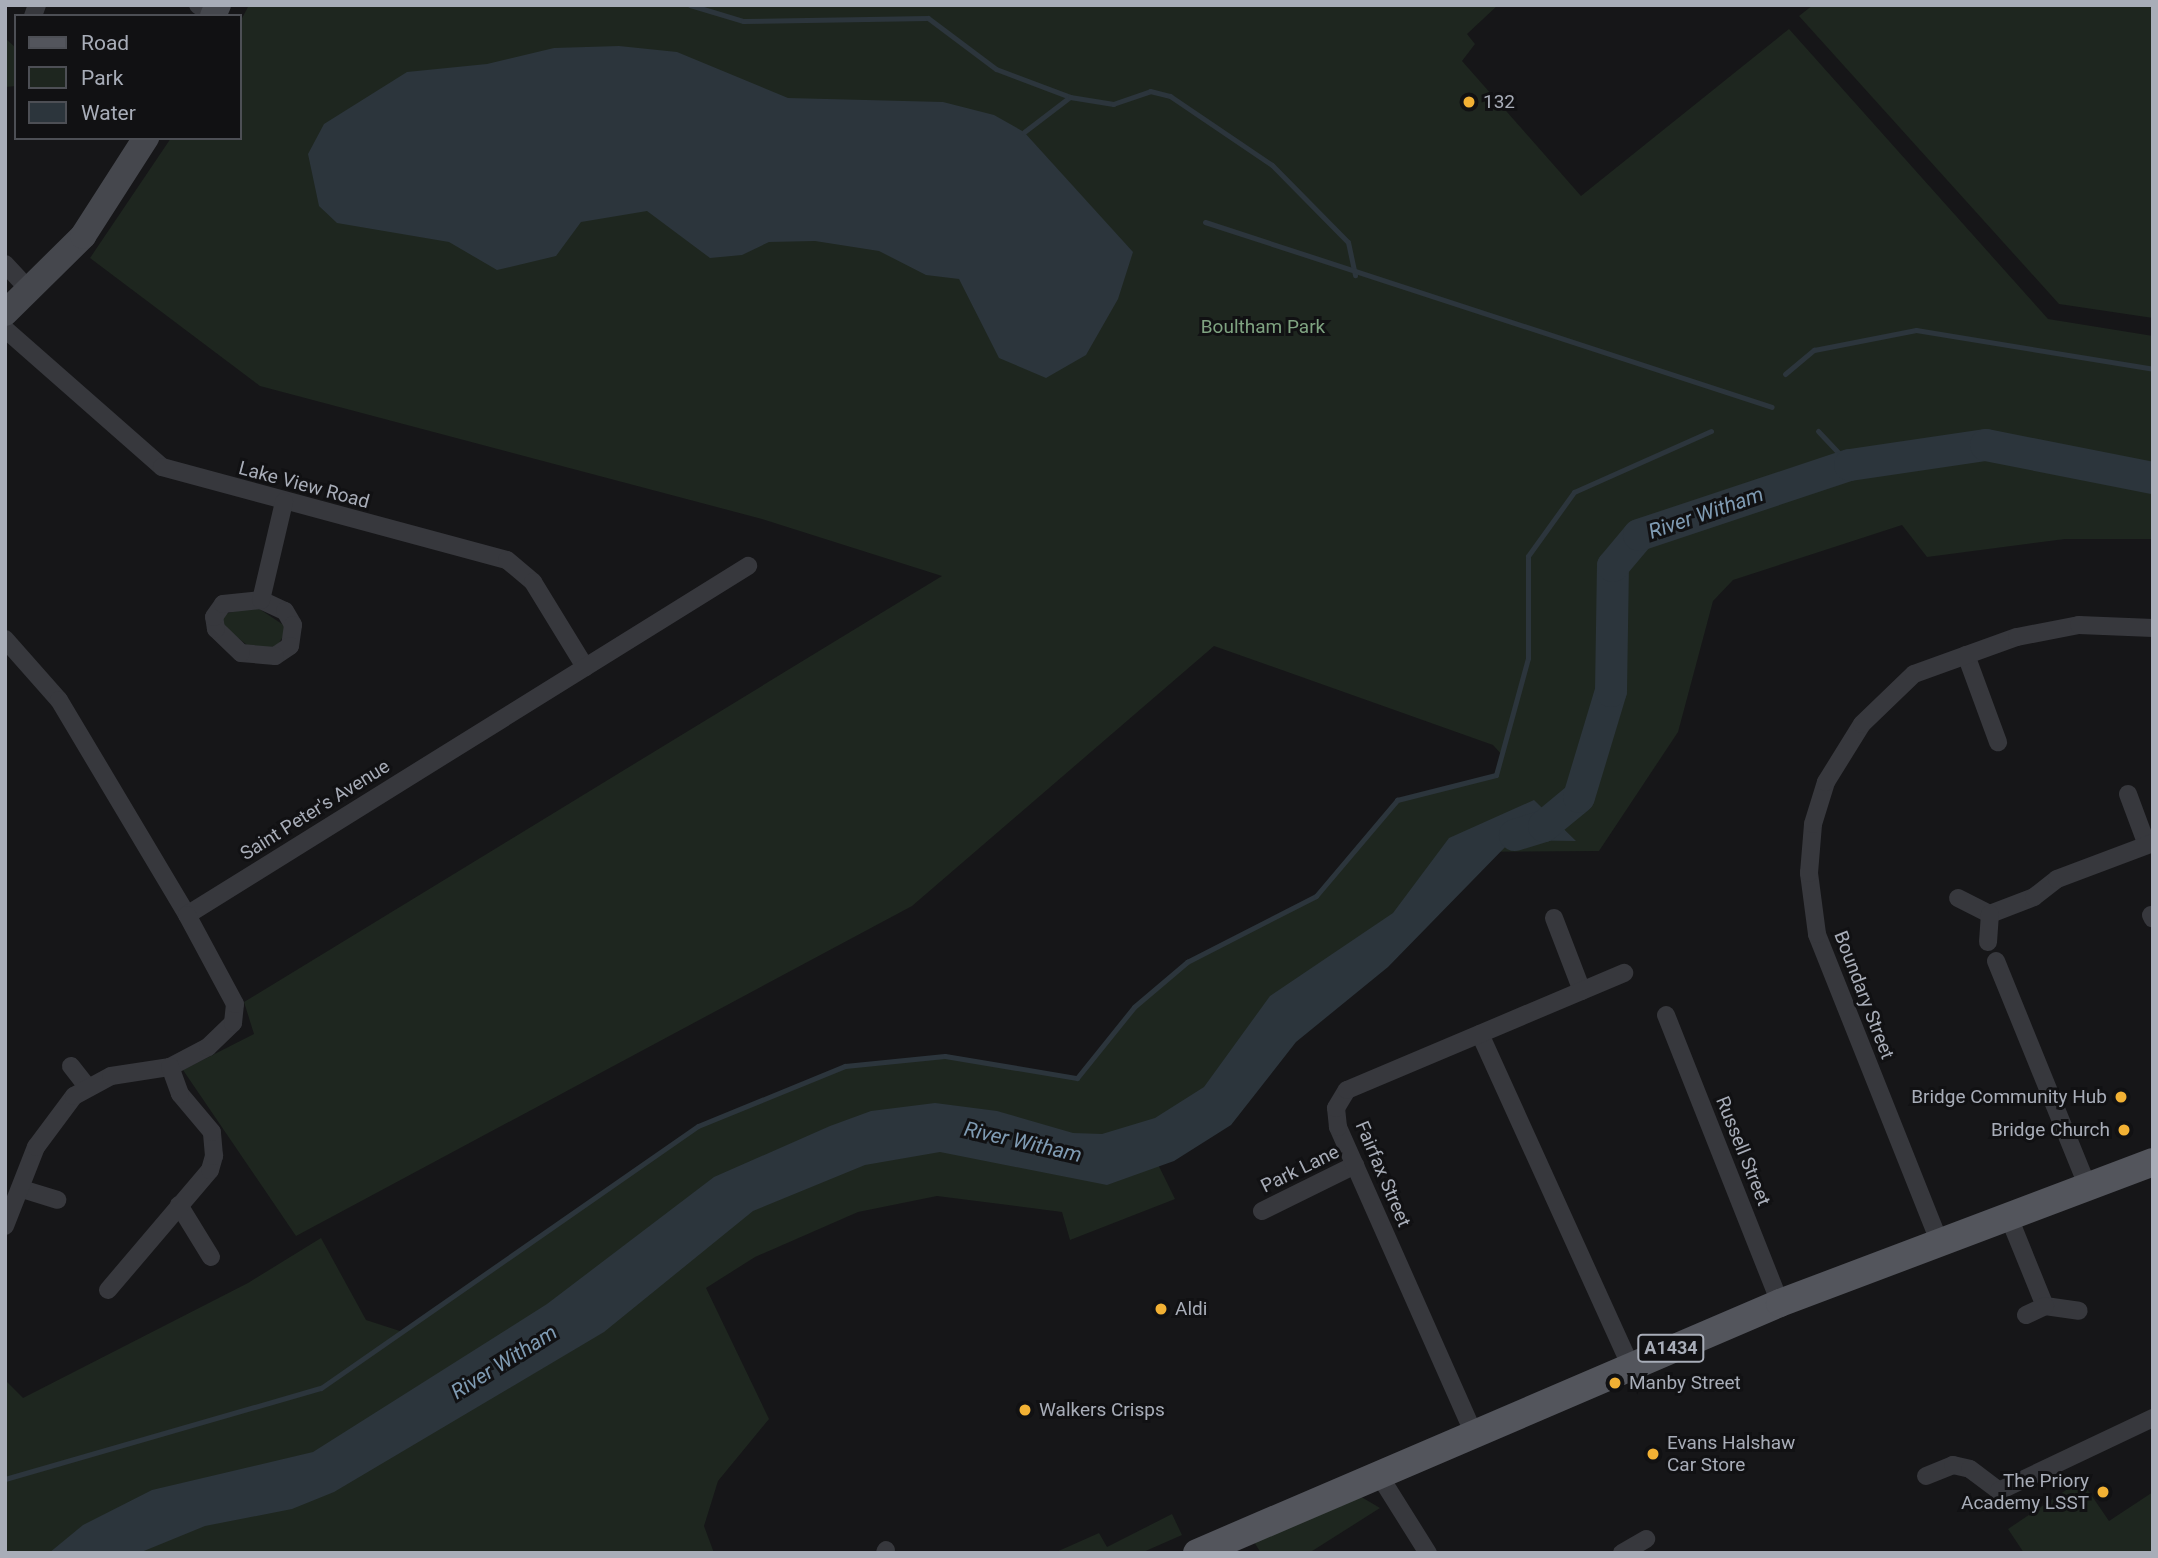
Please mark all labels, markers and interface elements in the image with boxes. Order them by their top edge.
legend [14,14,242,140]
text: Road [81,31,129,55]
text: Park [81,66,123,90]
place label: 132 [1483,91,1515,113]
marker: 132 [1461,94,1477,110]
text: Water [81,101,136,125]
park label: Boultham Park [1201,316,1325,338]
street label: Lake View Road [236,457,372,513]
water label: River Witham [1645,482,1767,544]
street label: Saint Peter's Avenue [236,755,394,865]
street label: Boundary Street [1829,928,1899,1062]
place label: Bridge Community Hub [1911,1086,2107,1108]
marker: Bridge Community Hub [2113,1089,2129,1105]
street label: Russell Street [1711,1093,1775,1209]
water label: River Witham [962,1116,1084,1168]
street label: Fairfax Street [1350,1118,1416,1230]
place label: Bridge Church [1991,1119,2110,1141]
marker: Bridge Church [2116,1122,2132,1138]
street label: Park Lane [1257,1140,1343,1198]
place label: Aldi [1175,1298,1207,1320]
marker: Aldi [1153,1301,1169,1317]
water label: River Witham [446,1320,562,1404]
road number: A1434 [1636,1334,1706,1363]
place label: Manby Street [1629,1372,1741,1394]
marker: Manby Street [1607,1375,1623,1391]
place label: Walkers Crisps [1039,1399,1165,1421]
marker: Walkers Crisps [1017,1402,1033,1418]
place label: Evans Halshaw Car Store [1667,1432,1795,1476]
marker: Evans Halshaw Car Store [1645,1446,1661,1462]
place label: The Priory Academy LSST [1961,1470,2089,1514]
marker: The Priory Academy LSST [2095,1484,2111,1500]

